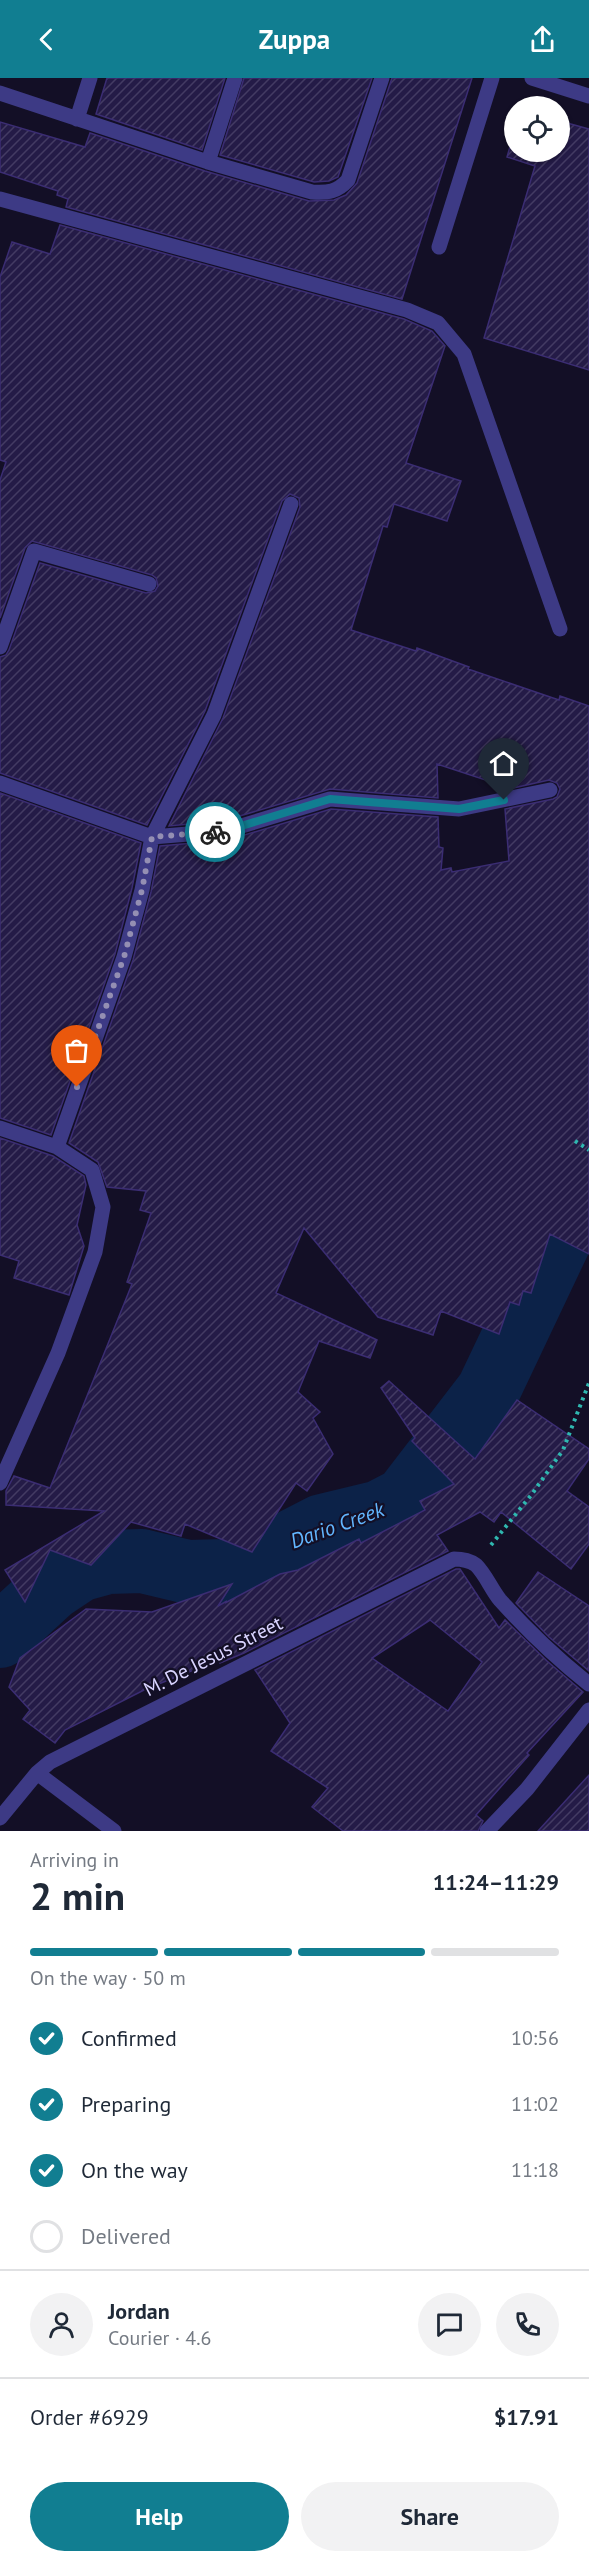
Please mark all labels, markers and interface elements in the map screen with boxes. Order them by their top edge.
text: Zuppa [259,22,330,56]
icon: back [30,23,63,56]
icon: share [526,23,559,56]
map controls [504,96,570,162]
button: locate [504,96,570,162]
pin [478,738,529,800]
icon: home [487,747,520,780]
courier [185,802,245,862]
icon: bike [199,816,232,849]
pin [51,1025,102,1087]
icon: bag [60,1034,93,1067]
water label: Dario Creek [286,1495,389,1554]
street label: M. De Jesus Street [139,1610,287,1702]
text: Arriving in [30,1847,119,1873]
text: 11:24–11:29 [433,1868,559,1896]
text: 2 min [30,1870,125,1921]
text: On the way · 50 m [30,1965,186,1991]
icon: check [30,2022,63,2055]
text: Confirmed [81,2024,177,2052]
text: 10:56 [511,2025,559,2051]
icon: check [30,2088,63,2121]
text: Preparing [81,2090,171,2118]
text: 11:02 [511,2091,559,2117]
icon: check [30,2154,63,2187]
text: On the way [81,2156,188,2184]
text: 11:18 [511,2157,559,2183]
text: Delivered [81,2222,171,2250]
button: person [30,2293,93,2356]
button: chat [418,2293,481,2356]
button: phone [496,2293,559,2356]
text: Jordan [108,2297,170,2325]
text: Courier · 4.6 [108,2325,211,2351]
text: Order #6929 [30,2403,149,2431]
text: $17.91 [494,2403,559,2431]
button: Help [30,2482,289,2551]
button: Share [301,2482,559,2551]

